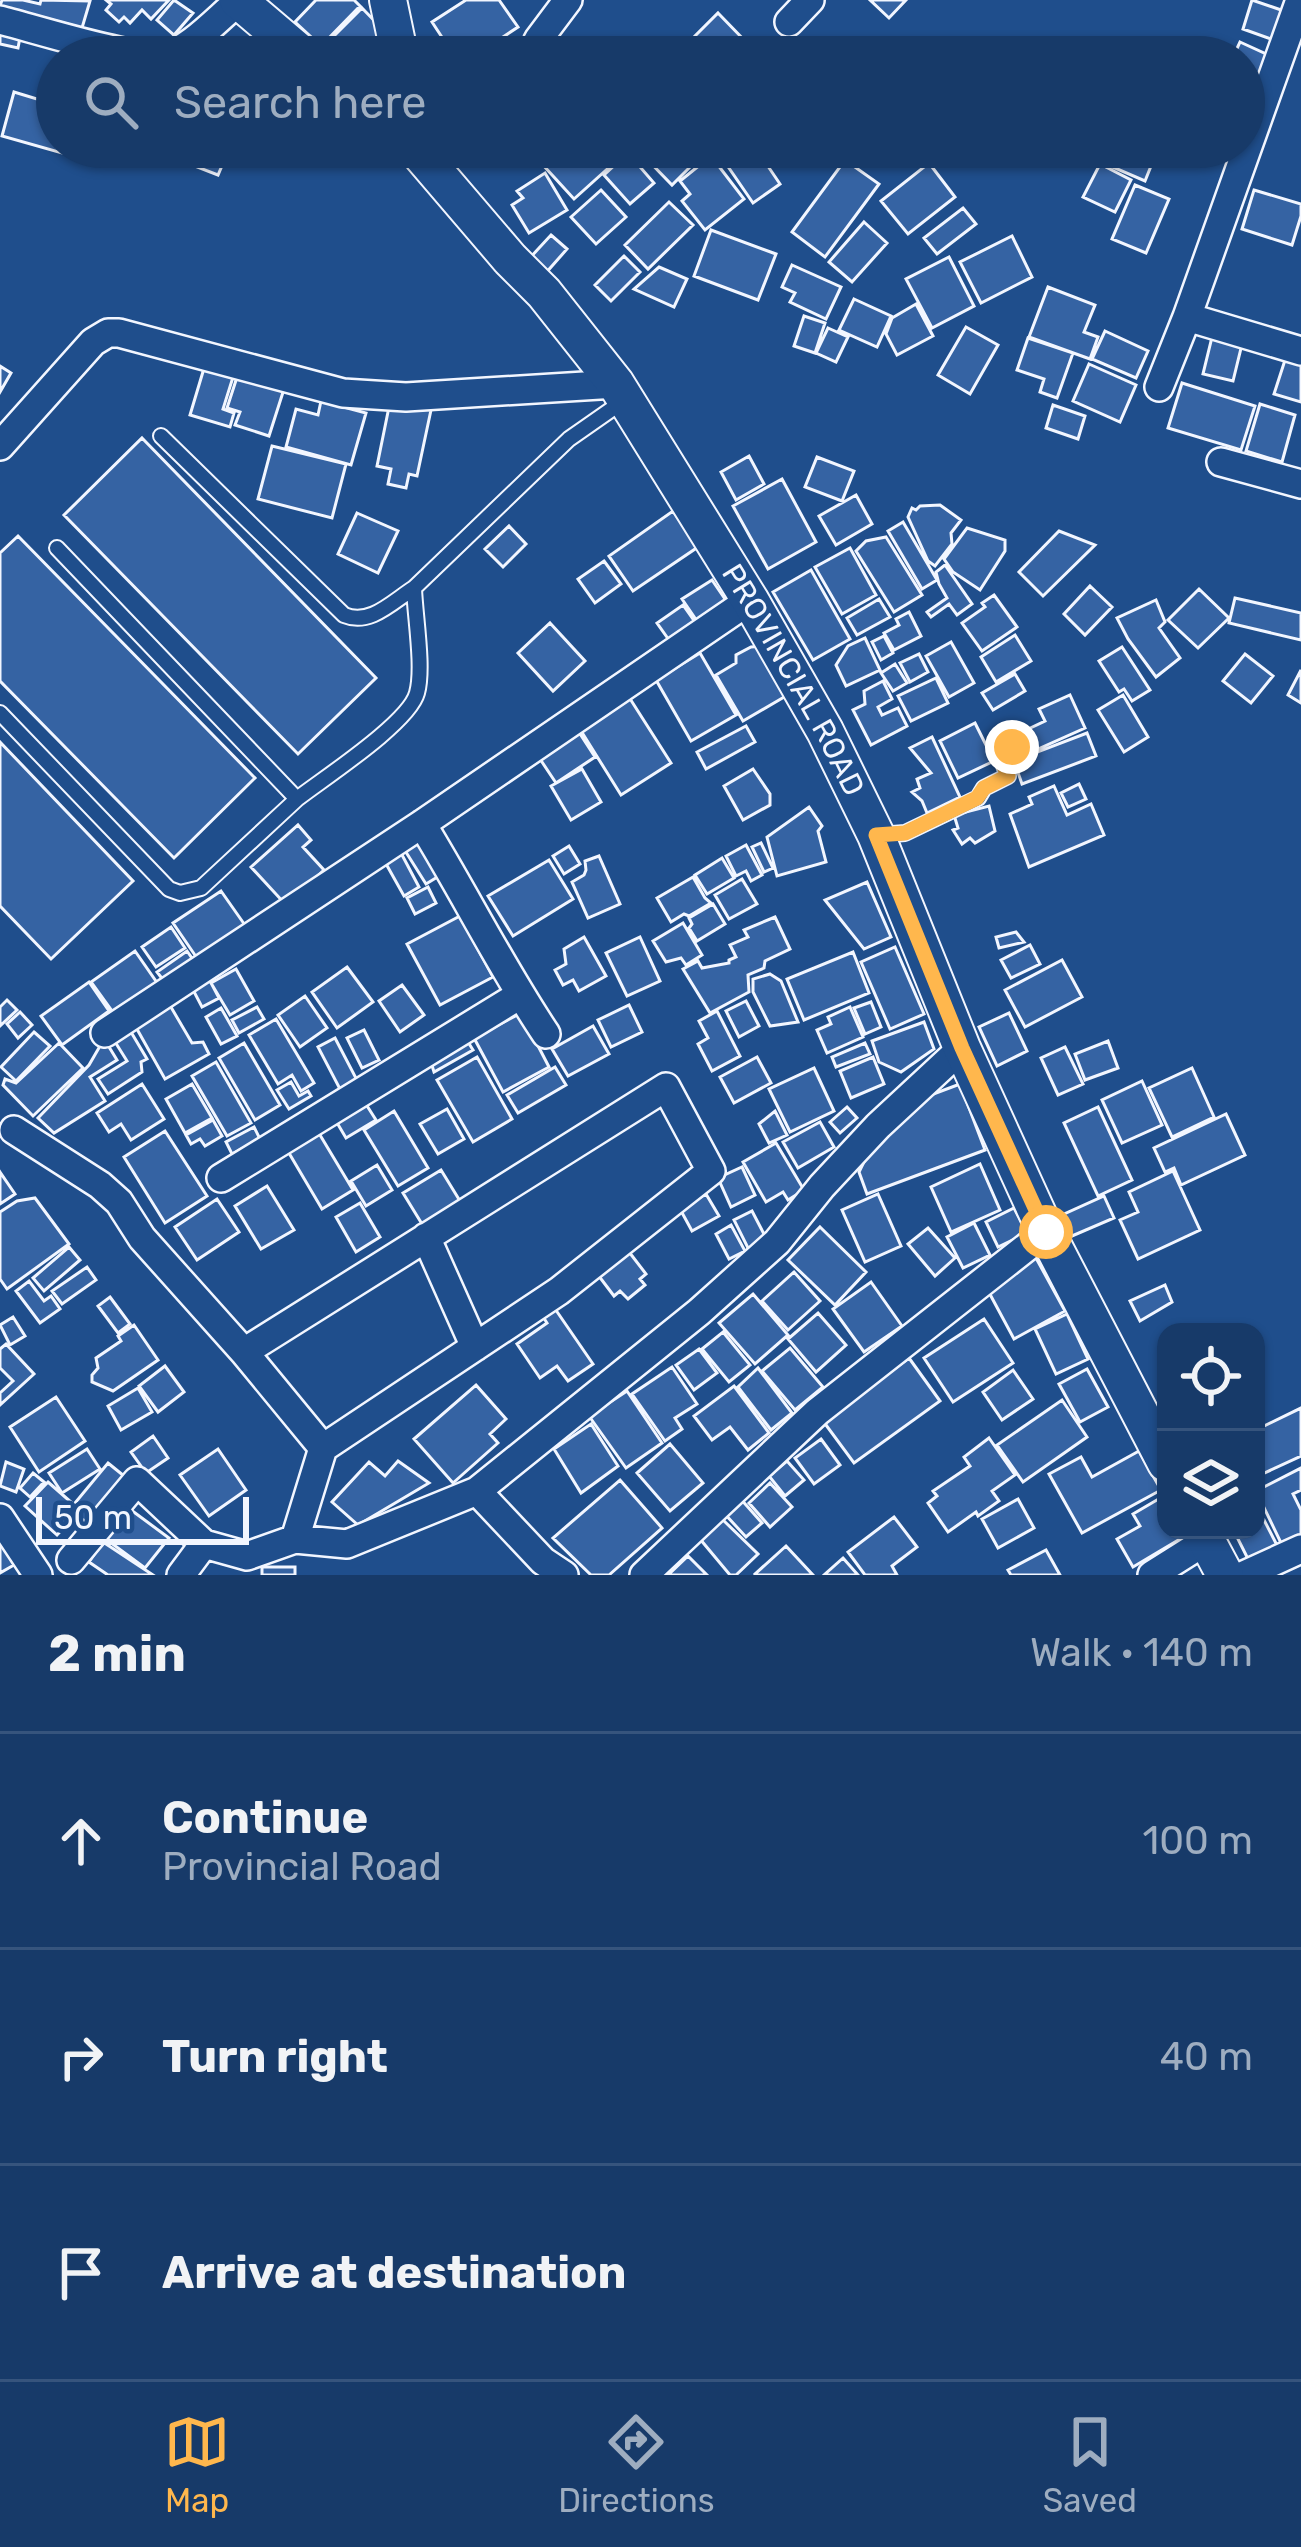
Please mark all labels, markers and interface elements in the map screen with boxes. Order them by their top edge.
search box [36,36,1265,168]
icon: search [78,69,144,135]
text: Search here [174,76,426,129]
street label: PROVINCIAL ROAD [714,558,872,802]
route end [985,720,1039,774]
route start [1019,1205,1073,1259]
map controls [1157,1323,1265,1539]
button: locate [1157,1323,1265,1431]
button: layers [1157,1431,1265,1539]
scale bar [36,1491,249,1544]
text: 50 m [54,1498,132,1537]
text: 2 min [48,1623,186,1684]
text: Walk · 140 m [1030,1630,1253,1676]
text: Continue [162,1791,368,1844]
icon: ahead [48,1808,114,1874]
text: 100 m [1143,1818,1253,1864]
text: Provincial Road [162,1844,442,1890]
icon: right [48,2024,114,2090]
text: Turn right [162,2030,388,2083]
text: 40 m [1160,2034,1253,2080]
icon: arrive [48,2240,114,2306]
text: Arrive at destination [162,2246,627,2299]
tab: Map [164,2409,230,2520]
tab: Directions [558,2409,715,2520]
tab: Saved [1043,2409,1137,2520]

